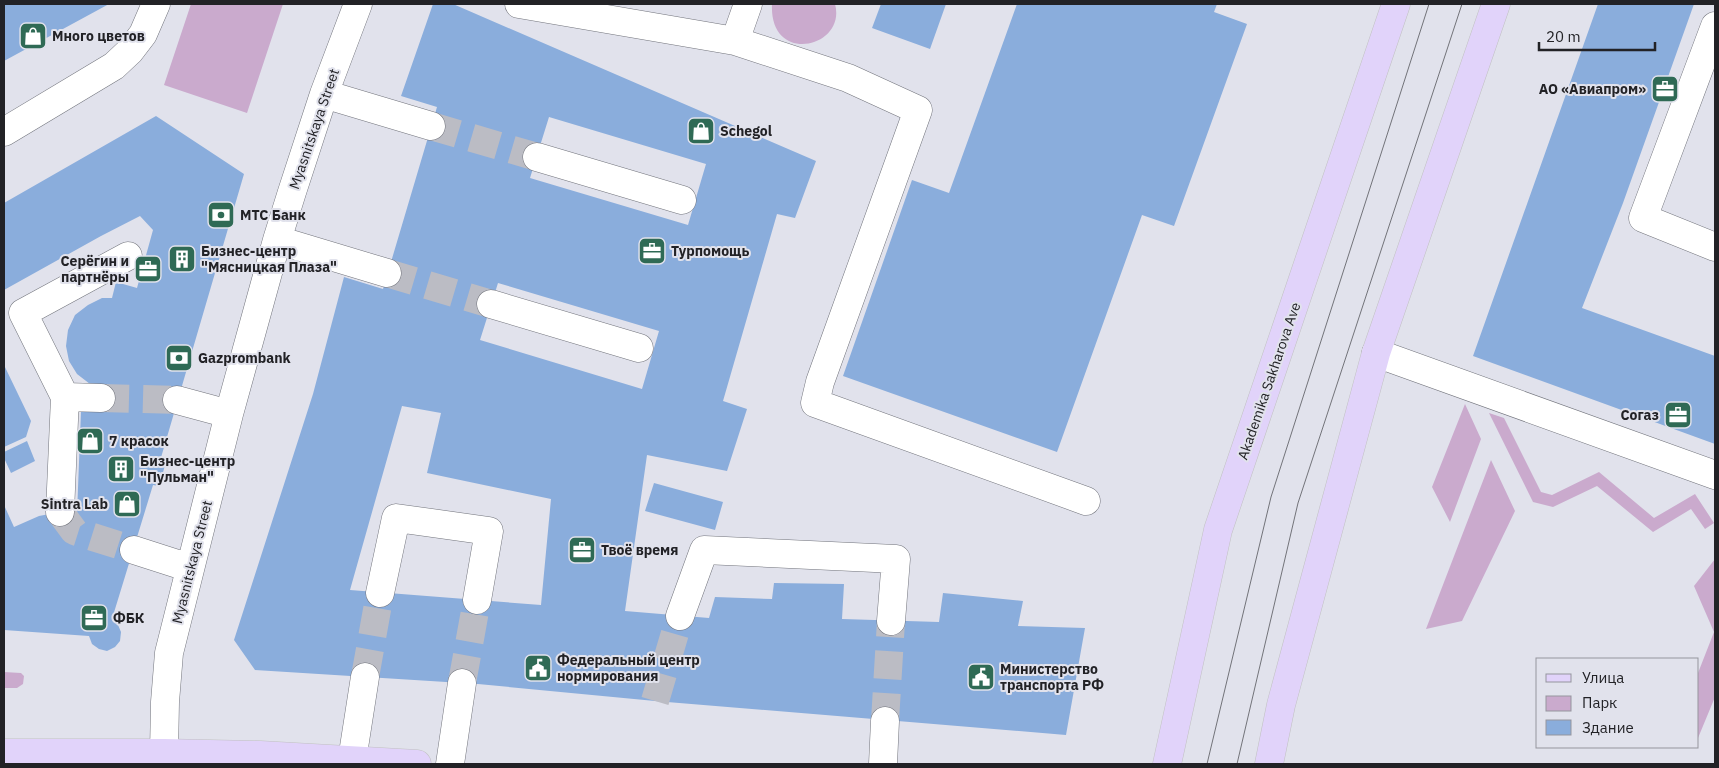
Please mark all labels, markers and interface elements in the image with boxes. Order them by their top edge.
scale bar [1539,20,1655,52]
shop icon: Много цветов [18,21,48,51]
place label: Много цветов [52,27,145,45]
text: 20 m [1546,27,1581,46]
street label: Myasnitskaya Street [285,66,343,192]
office icon: АО «Авиапром» [1650,74,1680,104]
place label: АО «Авиапром» [1539,80,1646,98]
shop icon: Schegol [686,116,716,146]
place label: Schegol [720,122,772,140]
bank icon: МТС Банк [206,200,236,230]
place label: МТС Банк [240,206,306,224]
office icon: Турпомощь [637,236,667,266]
place label: Бизнес-центр "Мясницкая Плаза" [201,242,337,276]
place label: Турпомощь [671,242,749,260]
building icon: Бизнес-центр "Мясницкая Плаза" [167,244,197,274]
place label: Серёгин и партнёры [61,252,129,286]
office icon: Серёгин и партнёры [133,254,163,284]
street label: Akademika Sakharova Ave [1234,300,1305,462]
bank icon: Gazprombank [164,343,194,373]
place label: Gazprombank [198,349,292,367]
office icon: Согаз [1663,400,1693,430]
place label: Согаз [1621,406,1659,424]
shop icon: 7 красок [75,426,105,456]
place label: 7 красок [109,432,169,450]
place label: Бизнес-центр "Пульман" [140,452,235,486]
building icon: Бизнес-центр "Пульман" [106,454,136,484]
shop icon: Sintra Lab [112,489,142,519]
place label: Sintra Lab [41,495,108,513]
street label: Myasnitskaya Street [168,498,216,625]
office icon: Твоё время [567,535,597,565]
place label: Твоё время [601,541,678,559]
office icon: ФБК [79,603,109,633]
place label: ФБК [113,609,144,627]
place label: Федеральный центр нормирования [557,651,700,685]
public building icon: Федеральный центр нормирования [523,653,553,683]
legend [1536,658,1699,748]
place label: Министерство транспорта РФ [1000,660,1104,694]
public building icon: Министерство транспорта РФ [966,662,996,692]
text: Улица [1582,668,1624,687]
text: Парк [1582,693,1617,712]
text: Здание [1582,718,1634,737]

